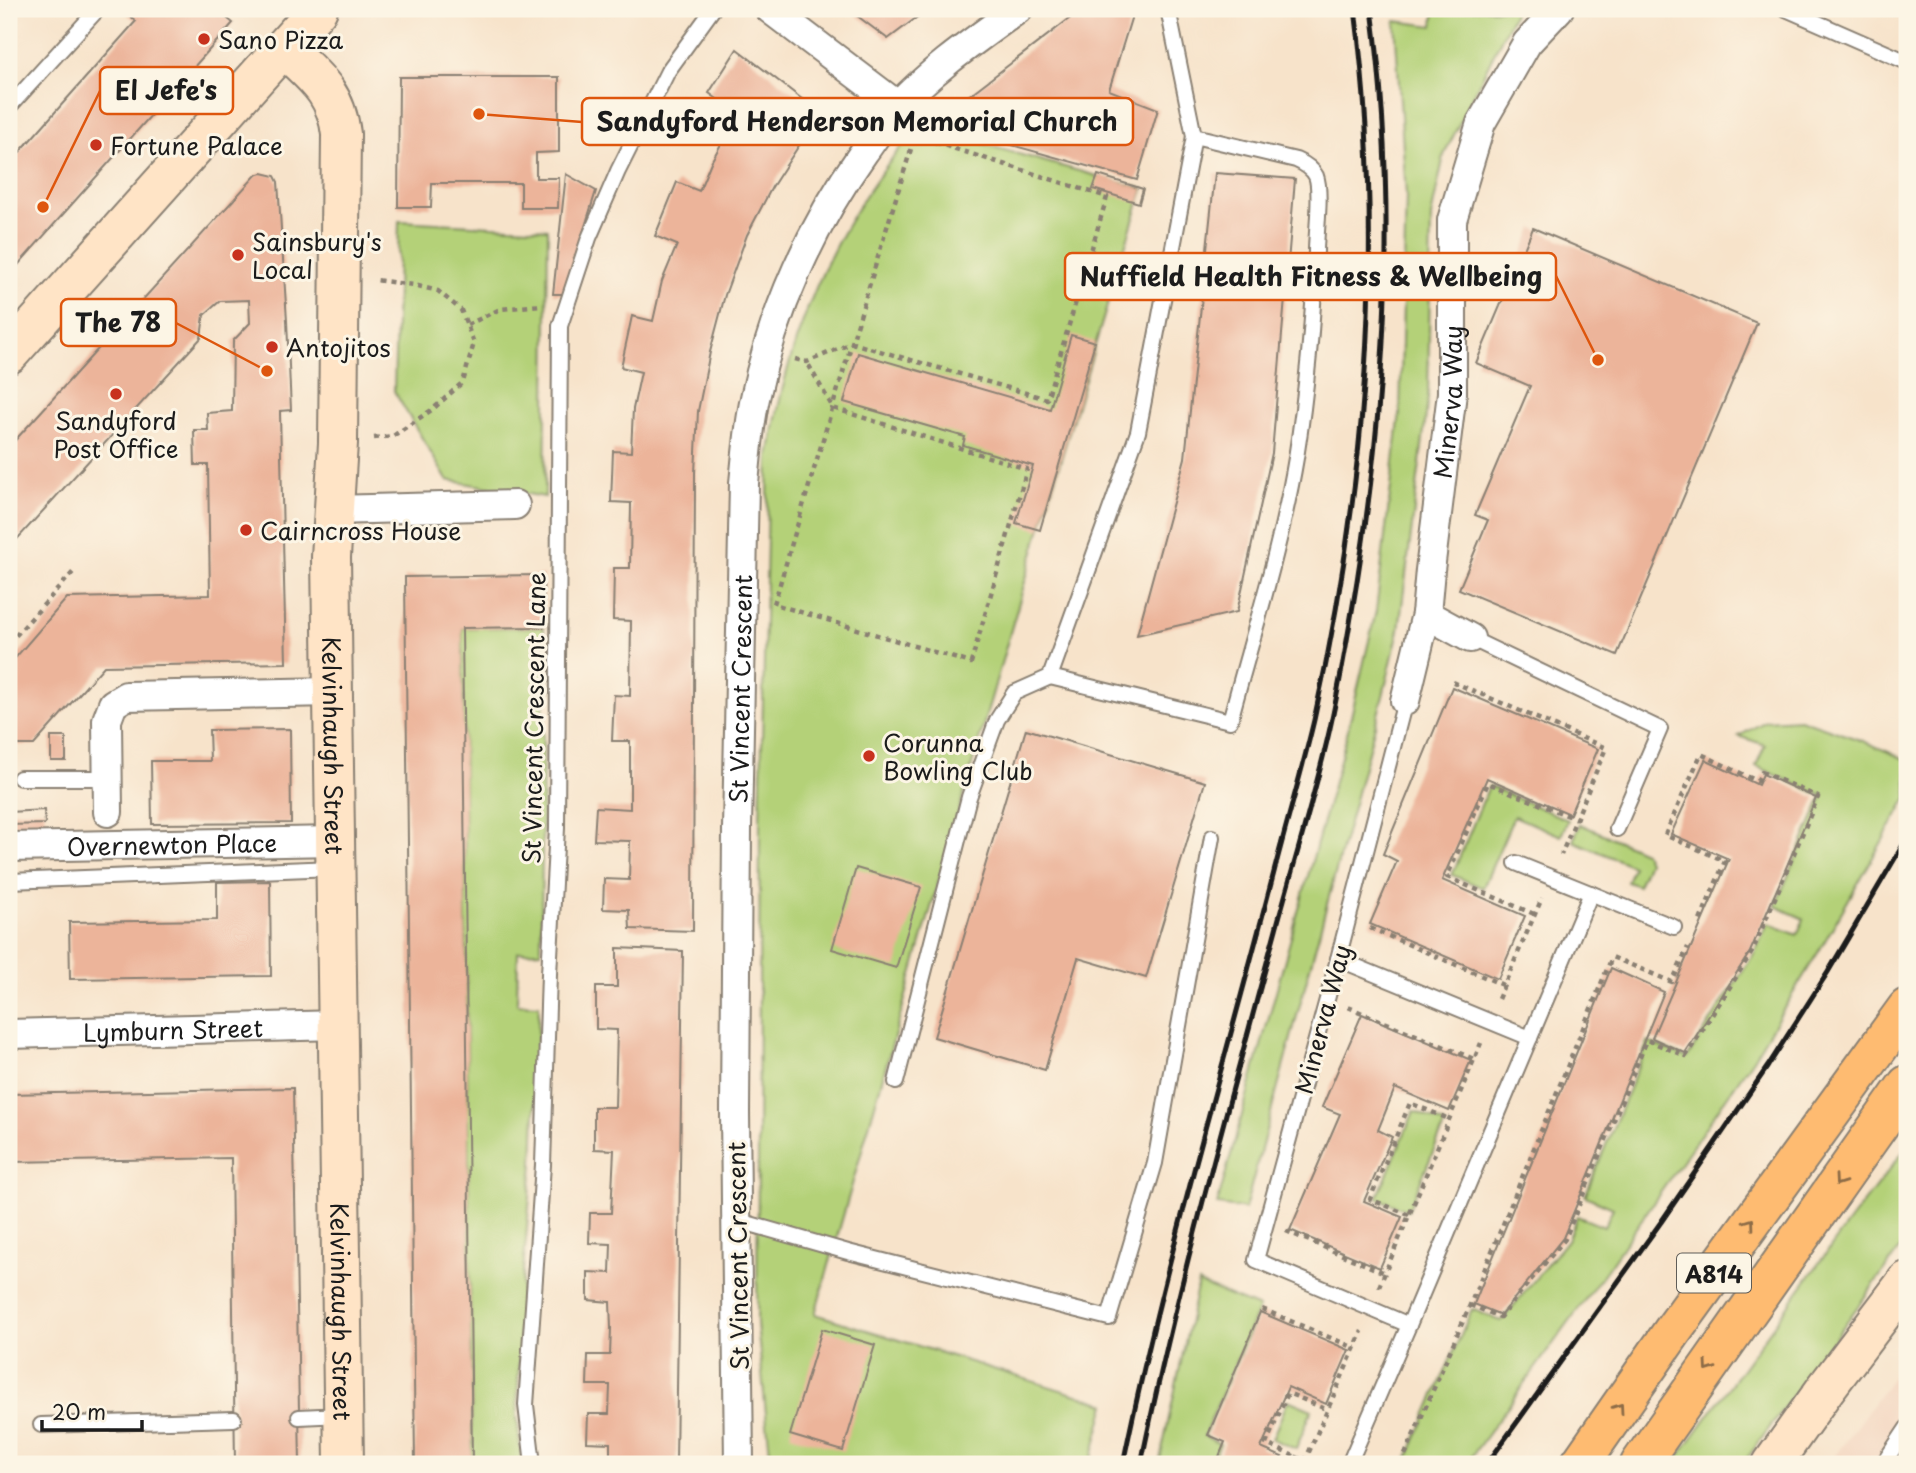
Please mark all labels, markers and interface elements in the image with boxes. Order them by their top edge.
place label: Sano Pizza [218,21,343,57]
marker: Sano Pizza [196,31,212,47]
callout: El Jefe's [100,67,233,114]
text: El Jefe's [115,70,217,109]
callout: Sandyford Henderson Memorial Church [582,98,1133,145]
text: Sandyford Henderson Memorial Church [596,101,1118,140]
place label: Fortune Palace [110,127,283,163]
marker: Fortune Palace [88,137,104,153]
place label: Sainsbury's Local [252,223,382,287]
marker: Sainsbury's Local [230,247,246,263]
callout: Nuffield Health Fitness & Wellbeing [1065,253,1556,300]
text: Nuffield Health Fitness & Wellbeing [1080,256,1542,295]
callout: The 78 [61,299,176,346]
text: The 78 [75,302,161,341]
street label: Minerva Way [1424,325,1470,480]
place label: Antojitos [286,329,391,365]
marker: Antojitos [264,339,280,355]
marker: Sandyford Post Office [108,386,124,402]
place label: Sandyford Post Office [53,402,179,466]
place label: Cairncross House [260,512,461,548]
marker: Cairncross House [238,522,254,538]
street label: St Vincent Crescent Lane [512,572,554,864]
street label: St Vincent Crescent [720,574,760,804]
street label: Kelvinhaugh Street [314,636,353,855]
place label: Corunna Bowling Club [883,724,1032,788]
marker: Corunna Bowling Club [861,748,877,764]
street label: Overnewton Place [67,824,277,864]
street label: Minerva Way [1285,940,1359,1098]
street label: Lymburn Street [82,1009,264,1050]
street label: St Vincent Crescent [717,1141,757,1371]
one-way arrow [1834,1173,1847,1186]
street label: Kelvinhaugh Street [322,1202,361,1421]
one-way arrow [1742,1218,1755,1231]
road number: A814 [1677,1254,1751,1292]
one-way arrow [1705,1359,1717,1372]
scale bar [42,1389,142,1433]
text: 20 m [52,1395,106,1427]
one-way arrow [1611,1403,1623,1416]

